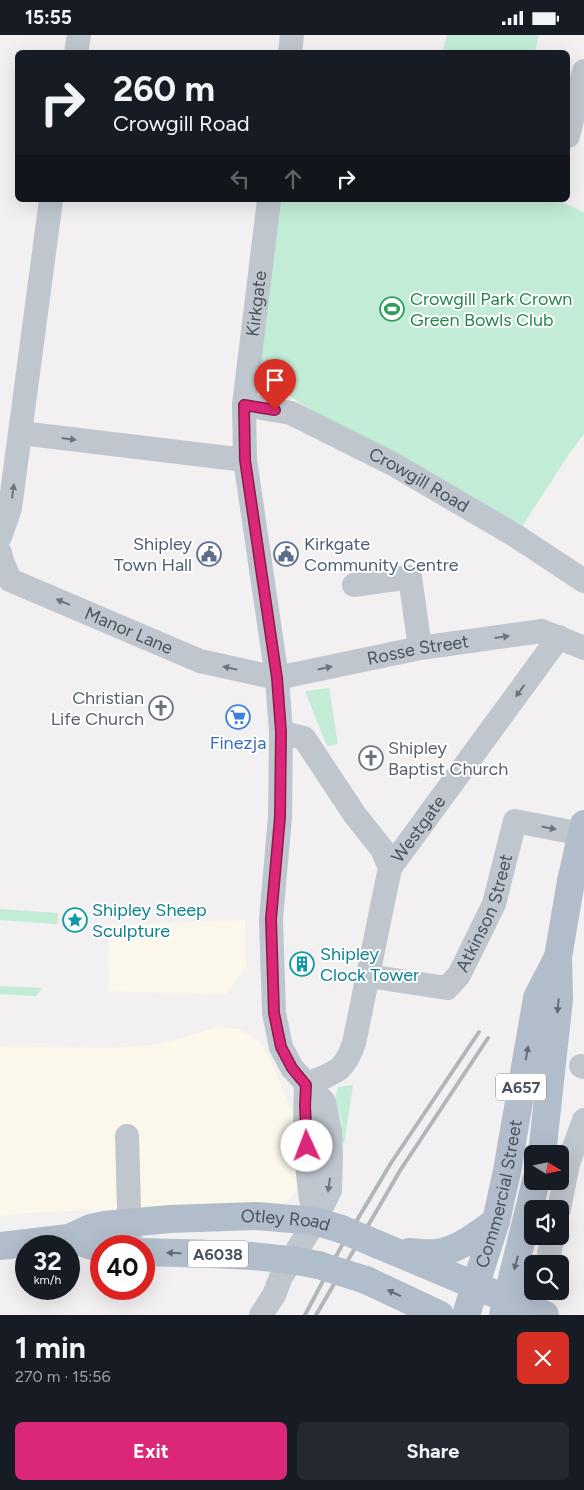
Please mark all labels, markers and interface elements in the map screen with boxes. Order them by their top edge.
text: 15:55 [25,6,72,29]
text: 260 m [113,68,215,110]
icon: right [30,70,95,135]
text: Crowgill Road [113,110,250,137]
icon: left [226,165,254,193]
icon: ahead [279,165,307,193]
icon: right [332,165,360,193]
street label: Kirkgate [241,269,271,338]
place label: Crowgill Park Crown Green Bowls Club [410,288,572,331]
sports icon: Crowgill Park Crown Green Bowls Club [379,296,405,322]
pin [254,359,296,410]
icon: arrive [261,366,289,394]
one-way arrow [62,435,78,443]
street label: Crowgill Road [365,443,473,517]
one-way arrow [9,482,17,498]
place label: Shipley Town Hall [114,533,193,576]
place label: Kirkgate Community Centre [304,533,459,576]
public building icon: Shipley Town Hall [196,541,222,567]
public building icon: Kirkgate Community Centre [273,541,299,567]
one-way arrow [55,598,70,606]
street label: Manor Lane [81,602,176,659]
street label: Rosse Street [365,630,470,670]
one-way arrow [495,633,511,641]
one-way arrow [222,664,237,672]
one-way arrow [318,664,333,672]
one-way arrow [515,684,525,698]
place label: Christian Life Church [51,687,144,730]
church icon: Christian Life Church [148,695,174,721]
supermarket icon: Finezja [225,704,251,730]
place label: Finezja [210,732,266,754]
place label: Shipley Baptist Church [388,737,508,780]
church icon: Shipley Baptist Church [358,745,384,771]
street label: Westgate [387,791,451,867]
one-way arrow [541,824,557,832]
street label: Atkinson Street [451,852,517,976]
place label: Shipley Sheep Sculpture [92,899,207,942]
place icon: Shipley Sheep Sculpture [62,907,88,933]
place label: Shipley Clock Tower [320,943,419,986]
building icon: Shipley Clock Tower [289,951,315,977]
one-way arrow [554,998,562,1014]
one-way arrow [524,1045,532,1061]
road number: A657 [496,1073,546,1101]
street label: Commercial Street [471,1118,527,1271]
position arrow [280,1119,332,1171]
north arrow [524,1145,569,1190]
map controls [524,1145,569,1300]
one-way arrow [325,1177,333,1193]
button: sound [524,1200,569,1245]
street label: Otley Road [240,1205,333,1236]
speed limit sign: 40 [90,1235,155,1300]
road number: A6038 [188,1241,248,1267]
text: 32 [33,1246,62,1276]
one-way arrow [166,1249,182,1257]
one-way arrow [512,1255,520,1270]
button: search [524,1255,569,1300]
text: km/h [34,1273,61,1287]
one-way arrow [387,1289,401,1297]
text: 1 min [15,1329,86,1366]
button: close [517,1332,569,1384]
text: 270 m · 15:56 [15,1367,110,1386]
button: Exit [15,1422,287,1480]
button: Share [297,1422,569,1480]

